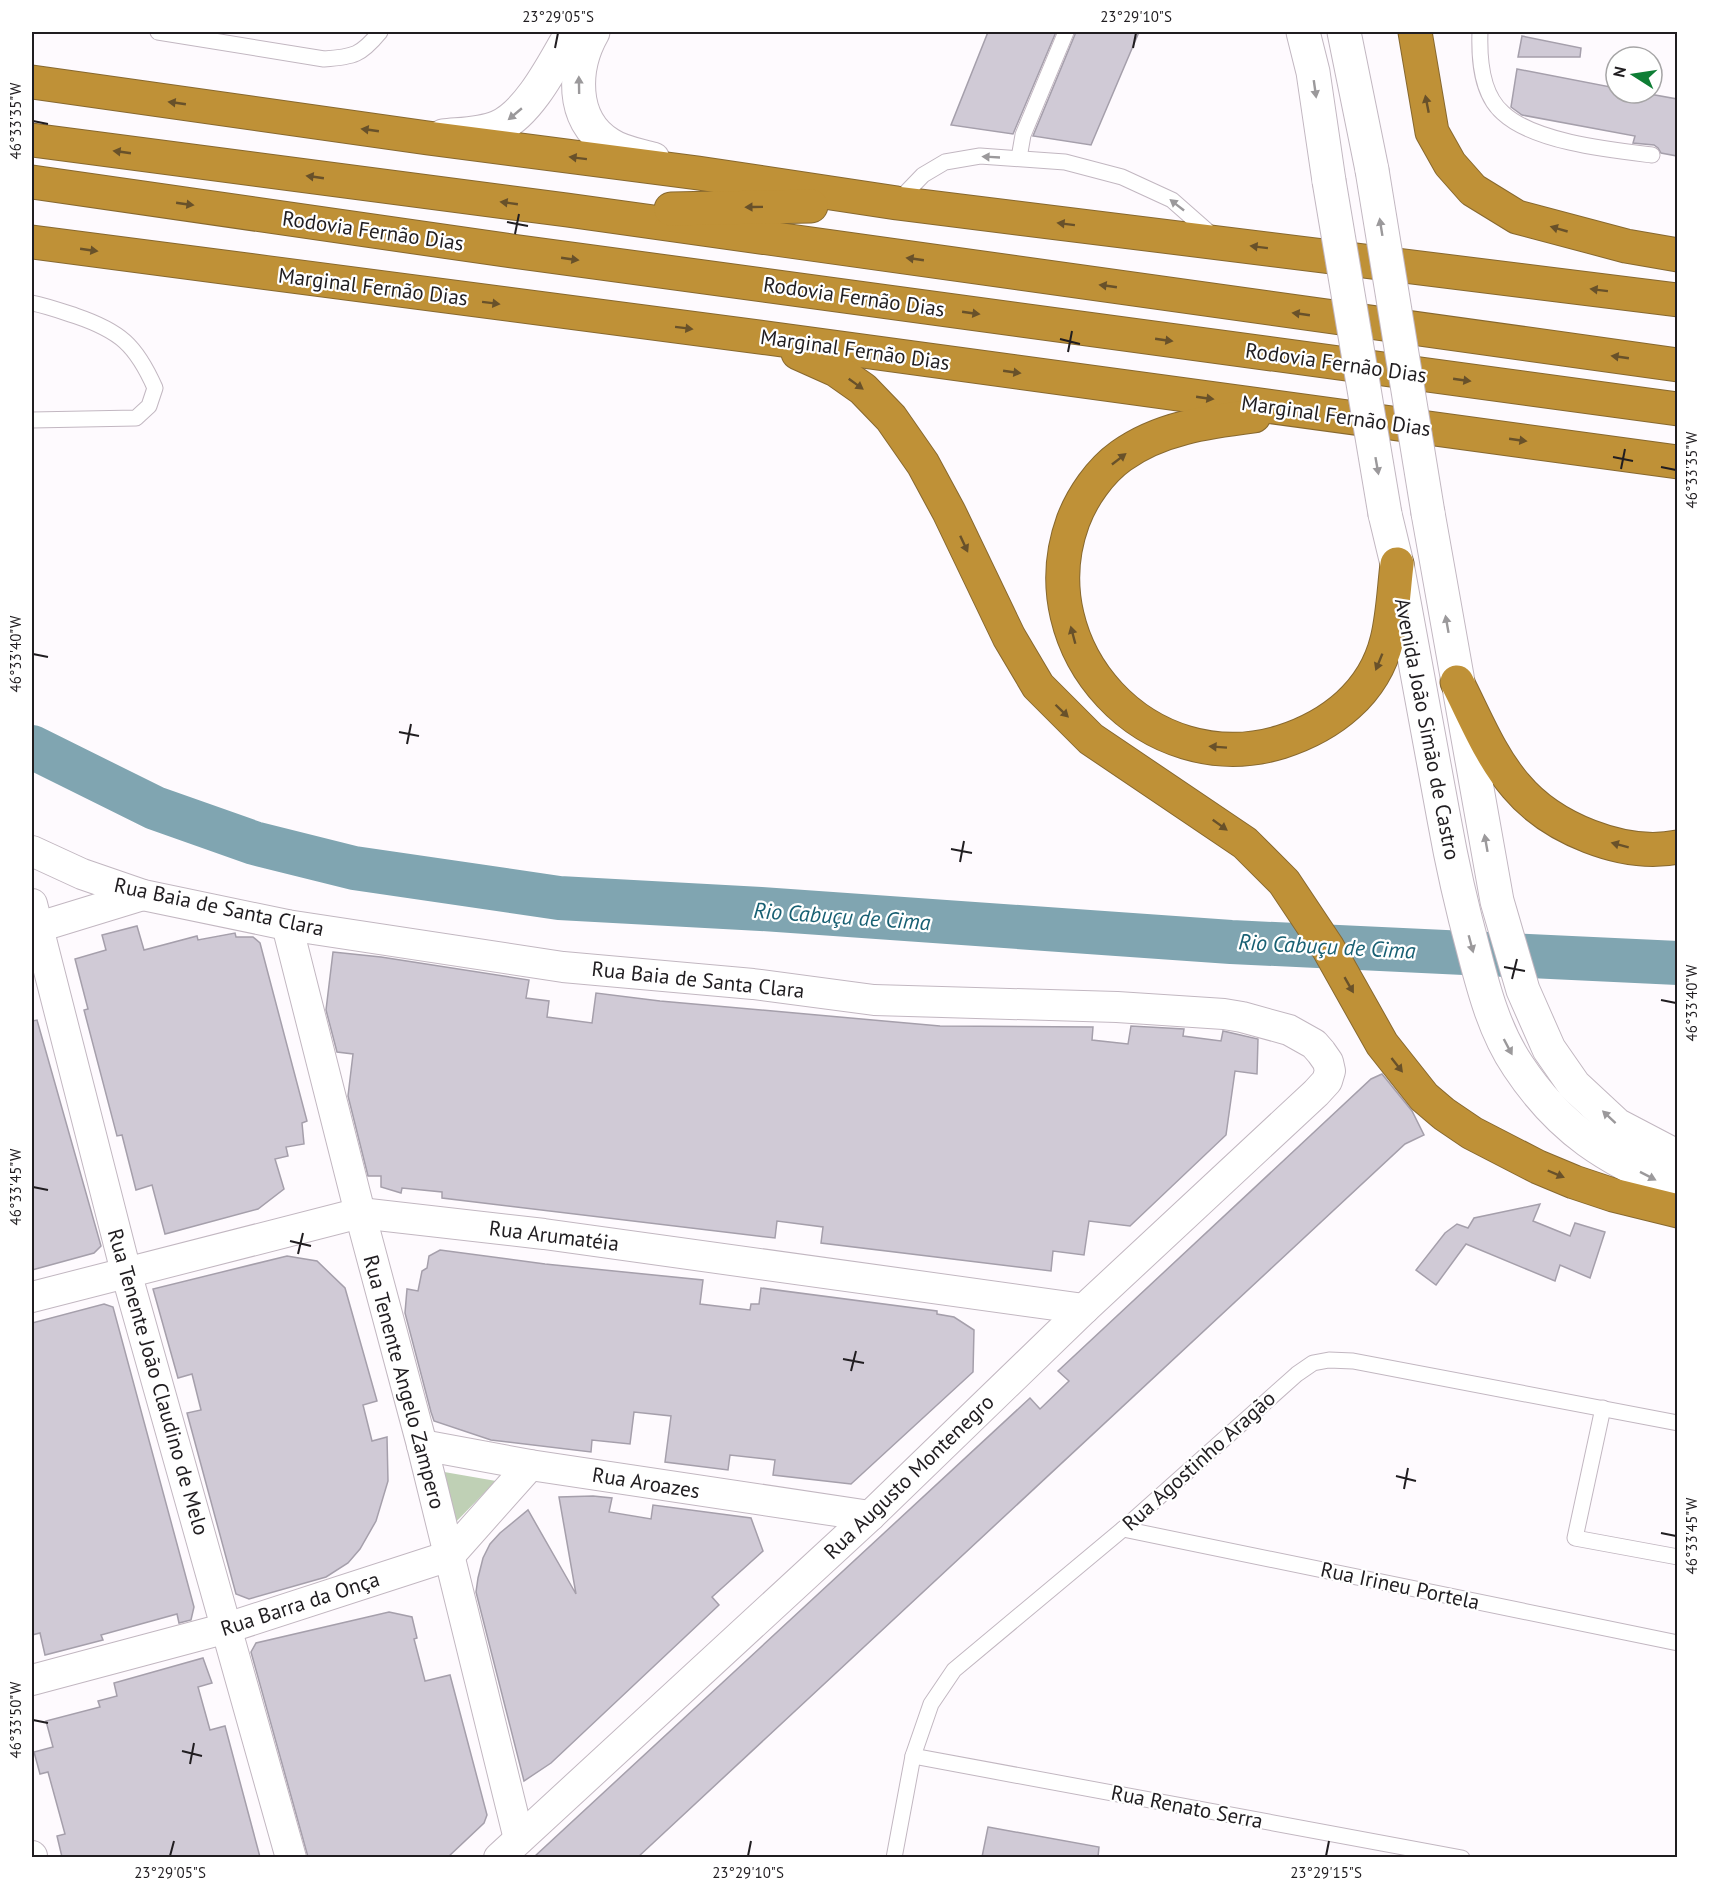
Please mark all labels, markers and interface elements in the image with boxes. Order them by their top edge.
text: 23°29'05"S [522,7,594,26]
text: 23°29'10"S [1100,7,1172,26]
north arrow [1604,45,1664,105]
text: N [1608,65,1630,79]
one-way arrow [574,75,584,94]
one-way arrow [1311,79,1320,98]
text: 46°33'35"W [6,82,25,159]
one-way arrow [1422,94,1431,113]
one-way arrow [167,98,186,107]
one-way arrow [507,107,523,120]
one-way arrow [361,126,380,135]
one-way arrow [112,147,131,156]
one-way arrow [981,152,1000,161]
one-way arrow [568,153,587,162]
one-way arrow [306,172,325,182]
one-way arrow [499,198,518,207]
one-way arrow [175,199,194,208]
one-way arrow [1169,199,1185,211]
one-way arrow [745,202,764,212]
street label: Rodovia Fernão Dias [281,204,465,257]
one-way arrow [1377,217,1386,236]
one-way arrow [1056,219,1075,228]
one-way arrow [1550,224,1568,233]
one-way arrow [1250,243,1269,252]
one-way arrow [80,246,99,255]
one-way arrow [560,254,579,264]
one-way arrow [906,255,925,264]
street label: Marginal Fernão Dias [277,261,469,312]
street label: Rodovia Fernão Dias [762,270,946,323]
one-way arrow [1099,282,1118,291]
one-way arrow [1589,285,1608,295]
one-way arrow [482,298,501,307]
one-way arrow [962,309,981,318]
one-way arrow [1292,309,1311,318]
one-way arrow [675,323,694,333]
street label: Marginal Fernão Dias [759,323,951,376]
one-way arrow [1155,335,1174,344]
street label: Rodovia Fernão Dias [1244,336,1428,389]
one-way arrow [1610,353,1629,362]
one-way arrow [1002,367,1021,376]
one-way arrow [1452,375,1471,384]
one-way arrow [847,378,863,390]
street label: Marginal Fernão Dias [1240,389,1432,442]
one-way arrow [1196,394,1215,403]
text: 46°33'35"W [1682,431,1701,508]
one-way arrow [1509,435,1528,445]
one-way arrow [1111,452,1127,465]
one-way arrow [1373,457,1382,476]
one-way arrow [959,536,969,554]
street label: Avenida João Simão de Castro [1389,596,1466,862]
text: 46°33'40"W [6,615,25,692]
one-way arrow [1442,615,1451,634]
one-way arrow [1068,625,1077,643]
one-way arrow [1374,654,1384,672]
one-way arrow [1054,704,1068,718]
one-way arrow [1208,743,1227,752]
one-way arrow [1211,819,1227,831]
one-way arrow [1482,834,1491,853]
one-way arrow [1611,840,1629,850]
street label: Rua Baia de Santa Clara [112,871,326,942]
water label: Rio Cabuçu de Cima [753,896,932,936]
water label: Rio Cabuçu de Cima [1238,927,1417,965]
one-way arrow [1467,935,1477,953]
street label: Rua Baia de Santa Clara [590,955,806,1004]
text: 46°33'40"W [1682,964,1701,1041]
one-way arrow [1344,977,1355,993]
one-way arrow [1503,1038,1512,1055]
one-way arrow [1391,1057,1404,1073]
one-way arrow [1602,1111,1617,1124]
text: 46°33'45"W [6,1148,25,1225]
one-way arrow [1547,1169,1565,1179]
one-way arrow [1640,1171,1657,1180]
street label: Rua Arumatéia [488,1214,621,1257]
street label: Rua Tenente João Claudino de Melo [102,1226,215,1538]
street label: Rua Tenente Angelo Zampero [358,1252,451,1512]
street label: Rua Agostinho Aragão [1116,1385,1281,1537]
street label: Rua Augusto Montenegro [818,1388,999,1565]
street label: Rua Aroazes [590,1461,702,1504]
text: 46°33'45"W [1682,1497,1701,1574]
street label: Rua Irineu Portela [1318,1555,1482,1616]
street label: Rua Barra da Onça [217,1565,383,1642]
text: 46°33'50"W [6,1681,25,1758]
street label: Rua Renato Serra [1109,1779,1265,1834]
text: 23°29'05"S [134,1863,206,1882]
text: 23°29'10"S [712,1863,784,1882]
text: 23°29'15"S [1290,1863,1362,1882]

